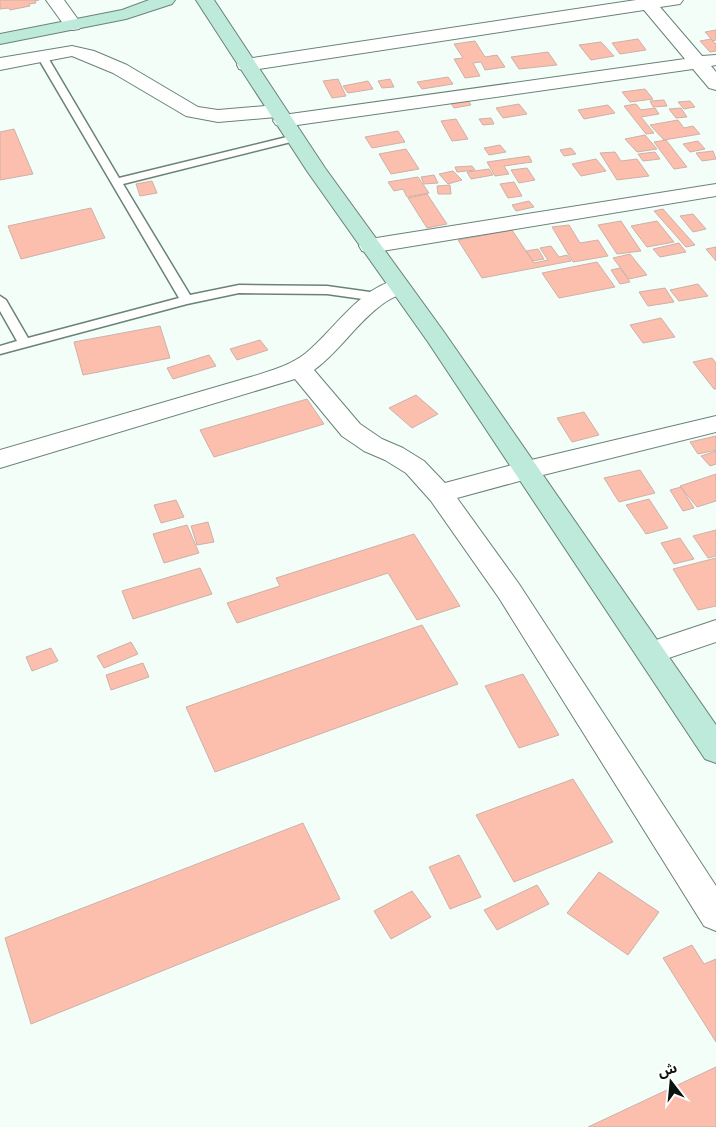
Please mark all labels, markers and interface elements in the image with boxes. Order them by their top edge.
north arrow [646,1057,696,1107]
text: ش [656,1059,679,1081]

